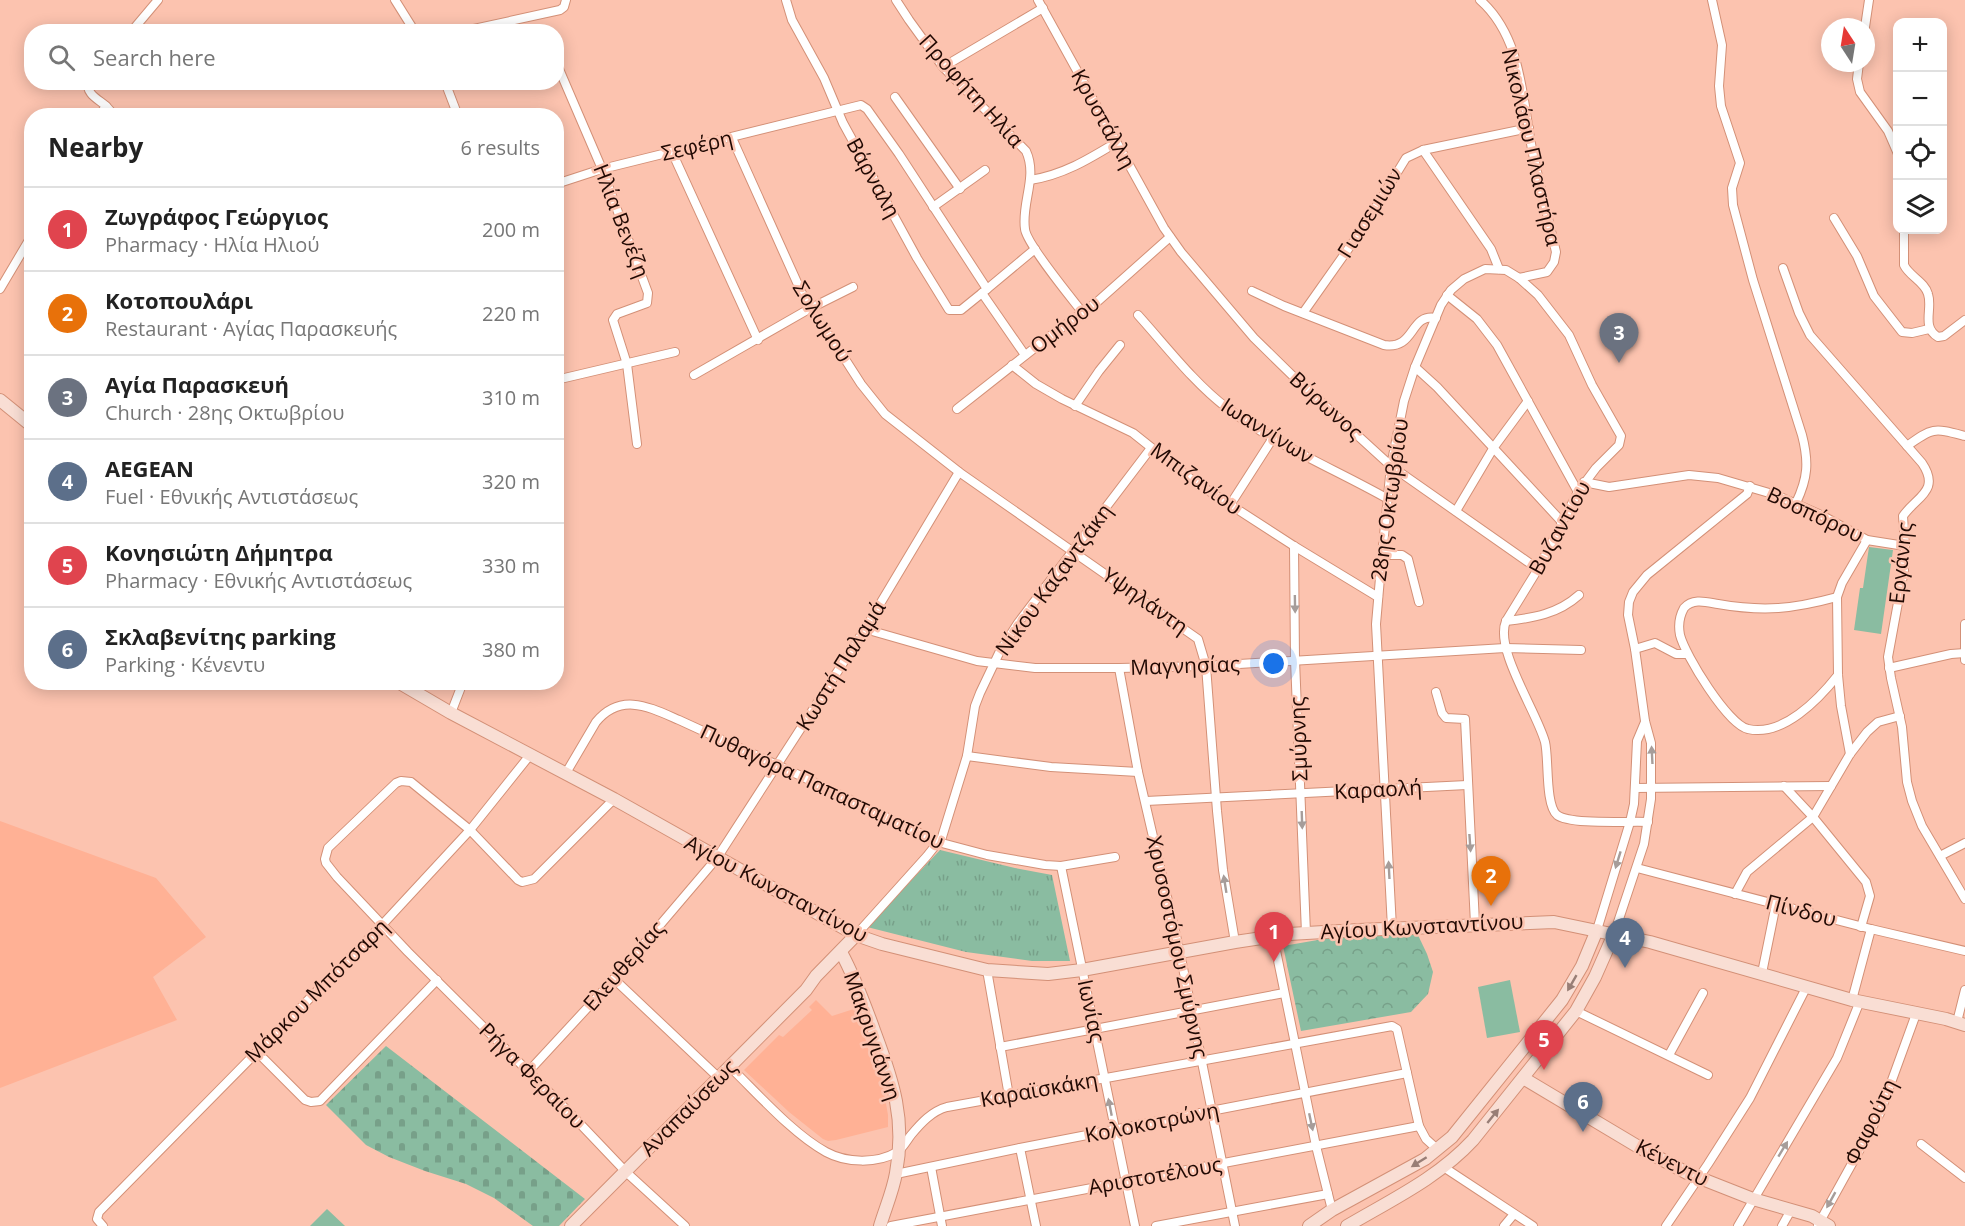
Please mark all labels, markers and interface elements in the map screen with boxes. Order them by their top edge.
north arrow [1821,18,1875,72]
map controls [1893,18,1947,234]
button: + [1893,18,1947,72]
search box [24,24,564,90]
street label: Προφήτη Ηλία [913,28,1030,153]
icon: search [45,41,78,74]
text: Search here [93,42,216,72]
street label: Νικολάου Πλαστήρα [1496,45,1568,249]
street label: Κρυστάλλη [1065,64,1143,173]
button: − [1893,72,1947,126]
street label: Σεφέρη [658,123,735,167]
button: locate [1893,126,1947,180]
text: Nearby [48,129,143,165]
street label: Βάρναλη [840,133,907,222]
text: 6 results [460,134,540,161]
street label: Ηλία Βενέζη [587,160,657,282]
street label: Γιασεμιών [1330,162,1408,263]
button: layers [1893,180,1947,234]
text: Ζωγράφος Γεώργιος [105,201,328,231]
text: 1 [62,216,73,243]
text: 200 m [482,216,540,243]
text: Pharmacy · Ηλία Ηλιού [105,231,320,258]
street label: Σολωμού [787,276,859,367]
text: Κοτοπουλάρι [105,285,253,315]
street label: Ομήρου [1024,289,1105,360]
text: 2 [62,300,73,327]
text: 220 m [482,300,540,327]
pin: 3 [1600,314,1638,363]
text: Restaurant · Αγίας Παρασκευής [105,315,397,342]
street label: Βύρωνος [1284,365,1369,446]
text: Αγία Παρασκευή [105,369,289,399]
text: 3 [62,384,73,411]
text: 310 m [482,384,540,411]
street label: Ιωαννίνων [1216,391,1319,470]
text: Church · 28ης Οκτωβρίου [105,399,344,426]
street label: 28ης Οκτωβρίου [1364,417,1414,583]
street label: Μπιζανίου [1145,436,1248,521]
text: AEGEAN [105,453,194,483]
text: 4 [62,468,73,495]
text: 320 m [482,468,540,495]
street label: Βυζαντίου [1522,476,1596,579]
street label: Βοσπόρου [1763,480,1868,549]
text: Fuel · Εθνικής Αντιστάσεως [105,483,358,510]
street label: Νίκου Καζαντζάκη [988,498,1118,661]
street label: Εργάνης [1882,521,1918,605]
text: Κονησιώτη Δήμητρα [105,537,333,567]
text: 5 [62,552,73,579]
text: 330 m [482,552,540,579]
street label: Υψηλάντη [1097,560,1194,640]
text: Pharmacy · Εθνικής Αντιστάσεως [105,567,412,594]
street label: Κωστή Παλαμά [789,595,891,736]
one-way arrow [1290,595,1299,614]
text: Σκλαβενίτης parking [105,621,336,651]
text: 6 [62,636,73,663]
text: 380 m [482,636,540,663]
street label: Μαγνησίας [1130,649,1240,681]
your location [1259,649,1288,678]
text: Parking · Κένεντυ [105,651,265,678]
street label: Σμύρνης [1283,696,1313,782]
street label: Πυθαγόρα Παπασταματίου [696,717,949,855]
one-way arrow [1647,745,1656,764]
street label: Καραολή [1333,773,1423,805]
one-way arrow [1297,811,1306,830]
street label: Αγίου Κωνσταντίνου [680,828,873,948]
street label: Χρυσοστόμου Σμύρνης [1141,833,1215,1061]
one-way arrow [1466,834,1475,853]
one-way arrow [1613,851,1622,869]
pin: 2 [1472,856,1510,906]
one-way arrow [1384,860,1394,879]
one-way arrow [1221,875,1230,894]
street label: Πίνδου [1763,887,1840,933]
street label: Αγίου Κωνσταντίνου [1320,907,1524,945]
street label: Μάρκου Μπότσαρη [238,912,394,1068]
pin: 1 [1254,912,1294,962]
street label: Ελευθερίας [576,914,670,1016]
pin: 4 [1606,918,1644,968]
street label: Μακρυγιάννη [838,968,908,1104]
one-way arrow [1567,975,1577,992]
street label: Ιωνίας [1072,977,1112,1045]
street label: Ρήγα Φεραίου [474,1016,592,1134]
pin: 5 [1524,1020,1564,1070]
street label: Αναπαύσεως [634,1053,743,1162]
street label: Καραϊσκάκη [978,1065,1100,1113]
street label: Φαφούτη [1837,1074,1903,1169]
pin: 6 [1564,1082,1602,1132]
street label: Κολοκοτρώνη [1082,1095,1221,1149]
one-way arrow [1105,1097,1114,1116]
one-way arrow [1486,1109,1498,1124]
one-way arrow [1307,1113,1316,1132]
street label: Κένεντυ [1631,1132,1714,1192]
one-way arrow [1778,1141,1789,1157]
street label: Αριστοτέλους [1086,1149,1224,1201]
one-way arrow [1411,1156,1427,1167]
one-way arrow [1826,1192,1836,1209]

